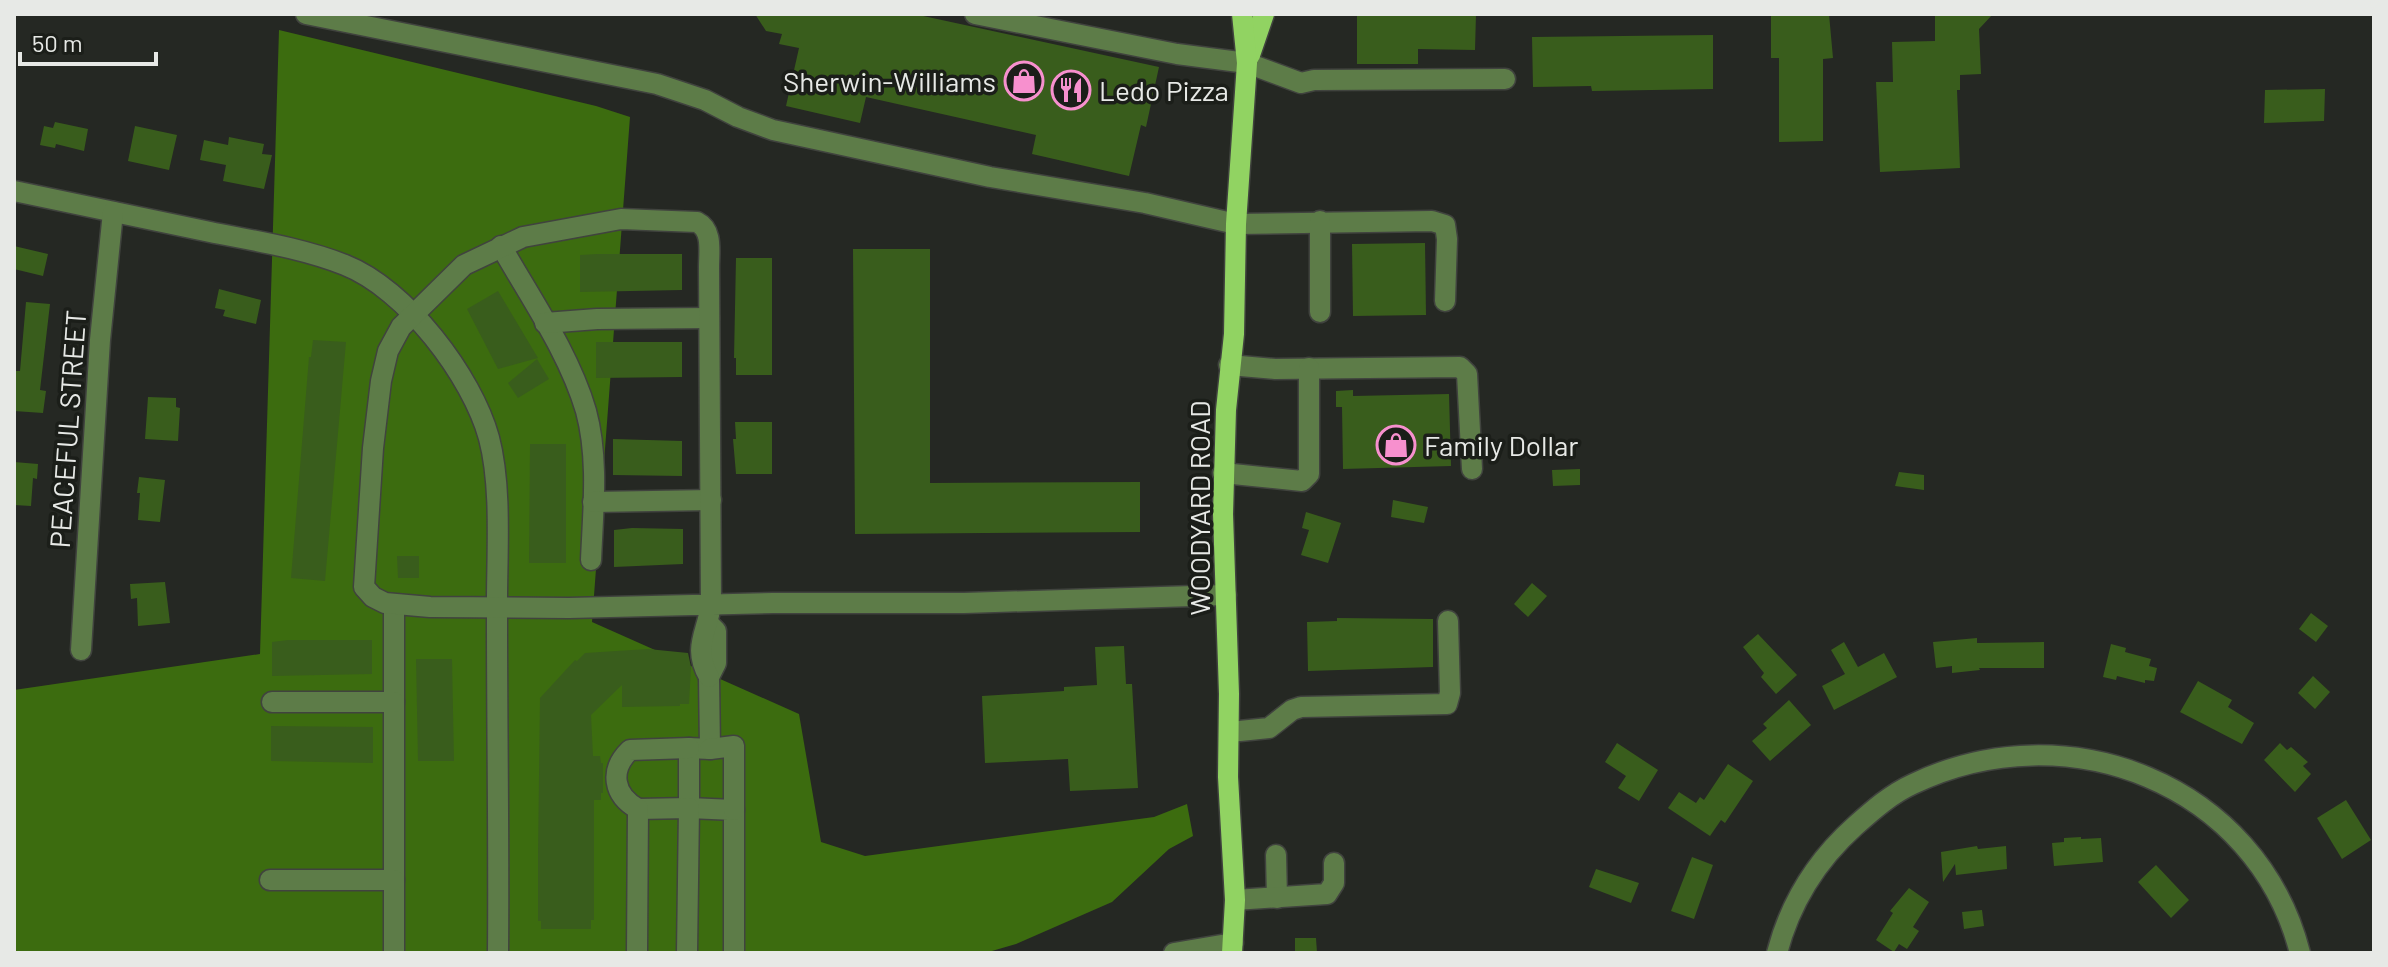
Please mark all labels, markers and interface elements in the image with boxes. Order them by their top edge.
scale bar [20,16,156,66]
text: 50 m [32,28,83,57]
shop icon: Sherwin-Williams [1003,60,1045,102]
place label: Sherwin-Williams [783,64,996,98]
restaurant icon: Ledo Pizza [1050,69,1092,111]
place label: Ledo Pizza [1099,73,1229,107]
street label: PEACEFUL STREET [42,309,92,549]
street label: WOODYARD ROAD [1182,400,1216,616]
shop icon: Family Dollar [1375,424,1417,466]
place label: Family Dollar [1424,428,1579,462]

